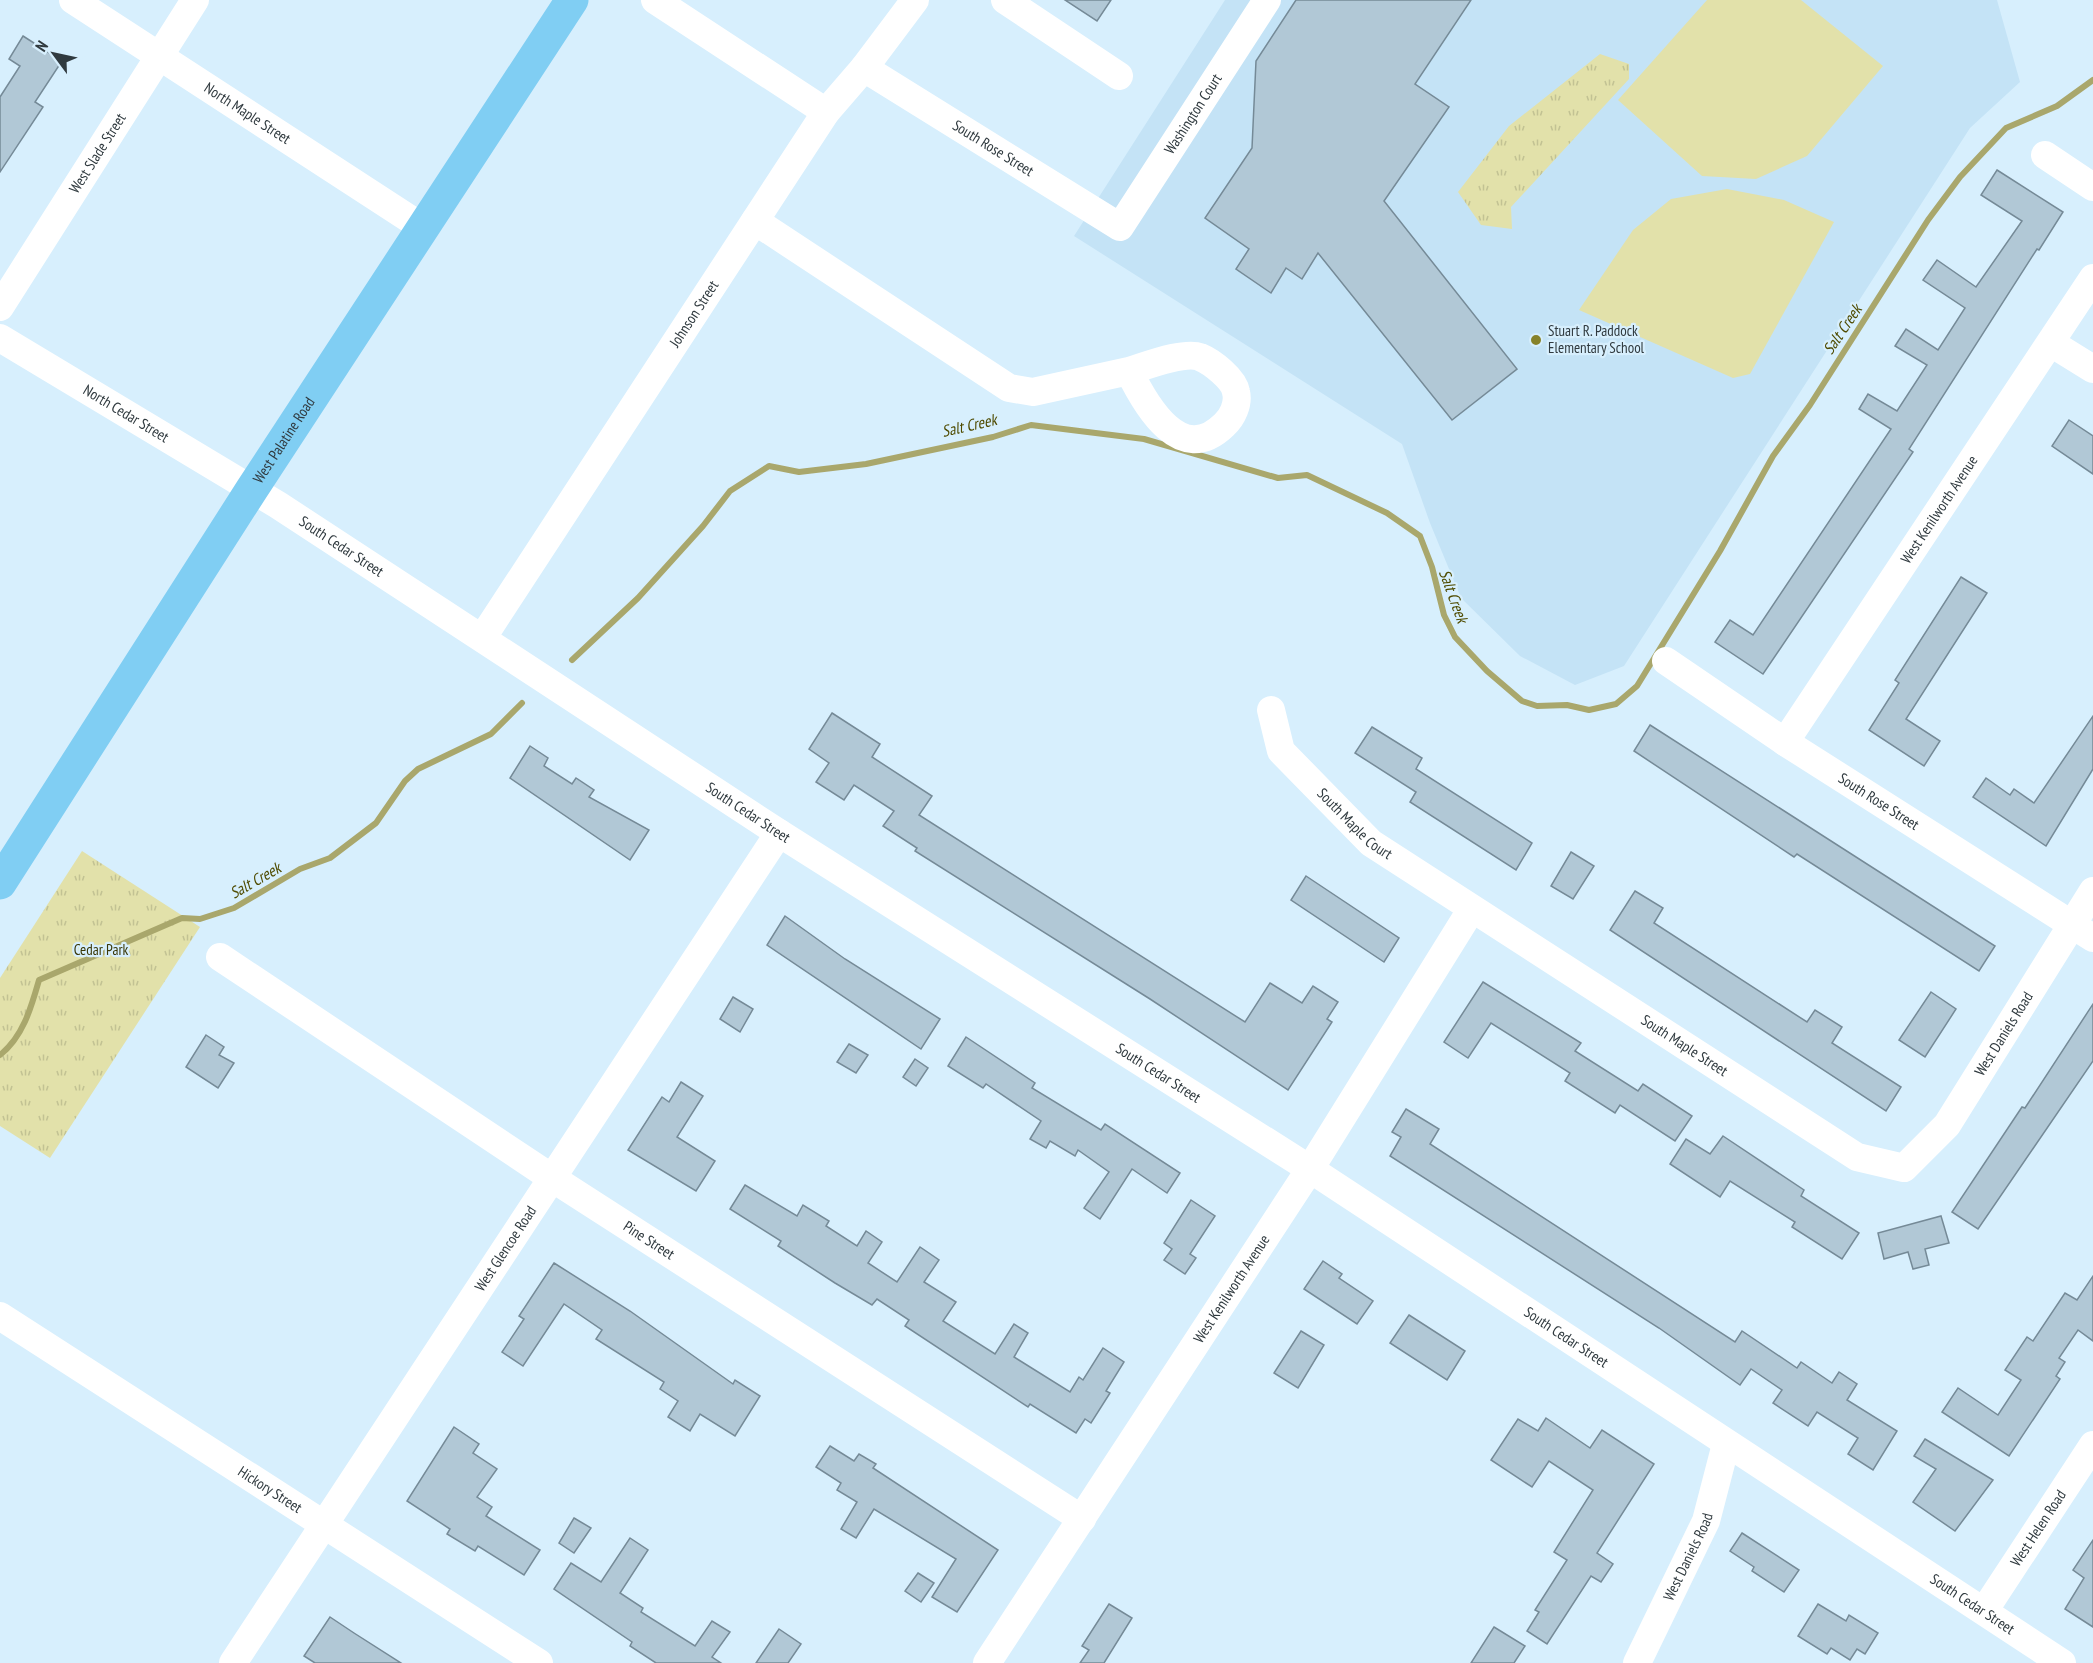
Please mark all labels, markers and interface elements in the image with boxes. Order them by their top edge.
north arrow [24,24,84,84]
text: N [31,37,52,55]
street label: Washington Court [1160,70,1226,157]
street label: North Maple Street [201,78,294,148]
street label: West Slade Street [65,110,130,197]
street label: South Rose Street [949,115,1037,180]
street label: Johnson Street [664,277,722,351]
water label: Salt Creek [1818,299,1867,358]
place label: Stuart R. Paddock Elementary School [1548,321,1645,357]
marker: Stuart R. Paddock Elementary School [1529,333,1543,347]
street label: North Cedar Street [80,380,173,446]
street label: West Palatine Road [248,393,319,487]
water label: Salt Creek [940,409,1000,441]
street label: West Kenilworth Avenue [1896,452,1982,567]
street label: South Cedar Street [296,512,387,581]
water label: Salt Creek [1435,566,1474,627]
street label: South Rose Street [1835,768,1923,834]
street label: South Cedar Street [702,778,794,847]
street label: South Maple Court [1313,784,1396,863]
water label: Salt Creek [226,857,286,903]
park label: Cedar Park [74,940,129,959]
street label: West Daniels Road [1970,988,2037,1079]
street label: South Maple Street [1638,1010,1732,1080]
street label: South Cedar Street [1113,1039,1205,1107]
street label: West Glencoe Road [470,1202,540,1295]
street label: Pine Street [620,1216,678,1263]
street label: West Kenilworth Avenue [1189,1231,1274,1346]
street label: South Cedar Street [1521,1302,1612,1371]
street label: Hickory Street [235,1462,306,1517]
street label: West Helen Road [2006,1486,2070,1570]
street label: West Daniels Road [1659,1511,1717,1604]
street label: South Cedar Street [1927,1569,2018,1638]

